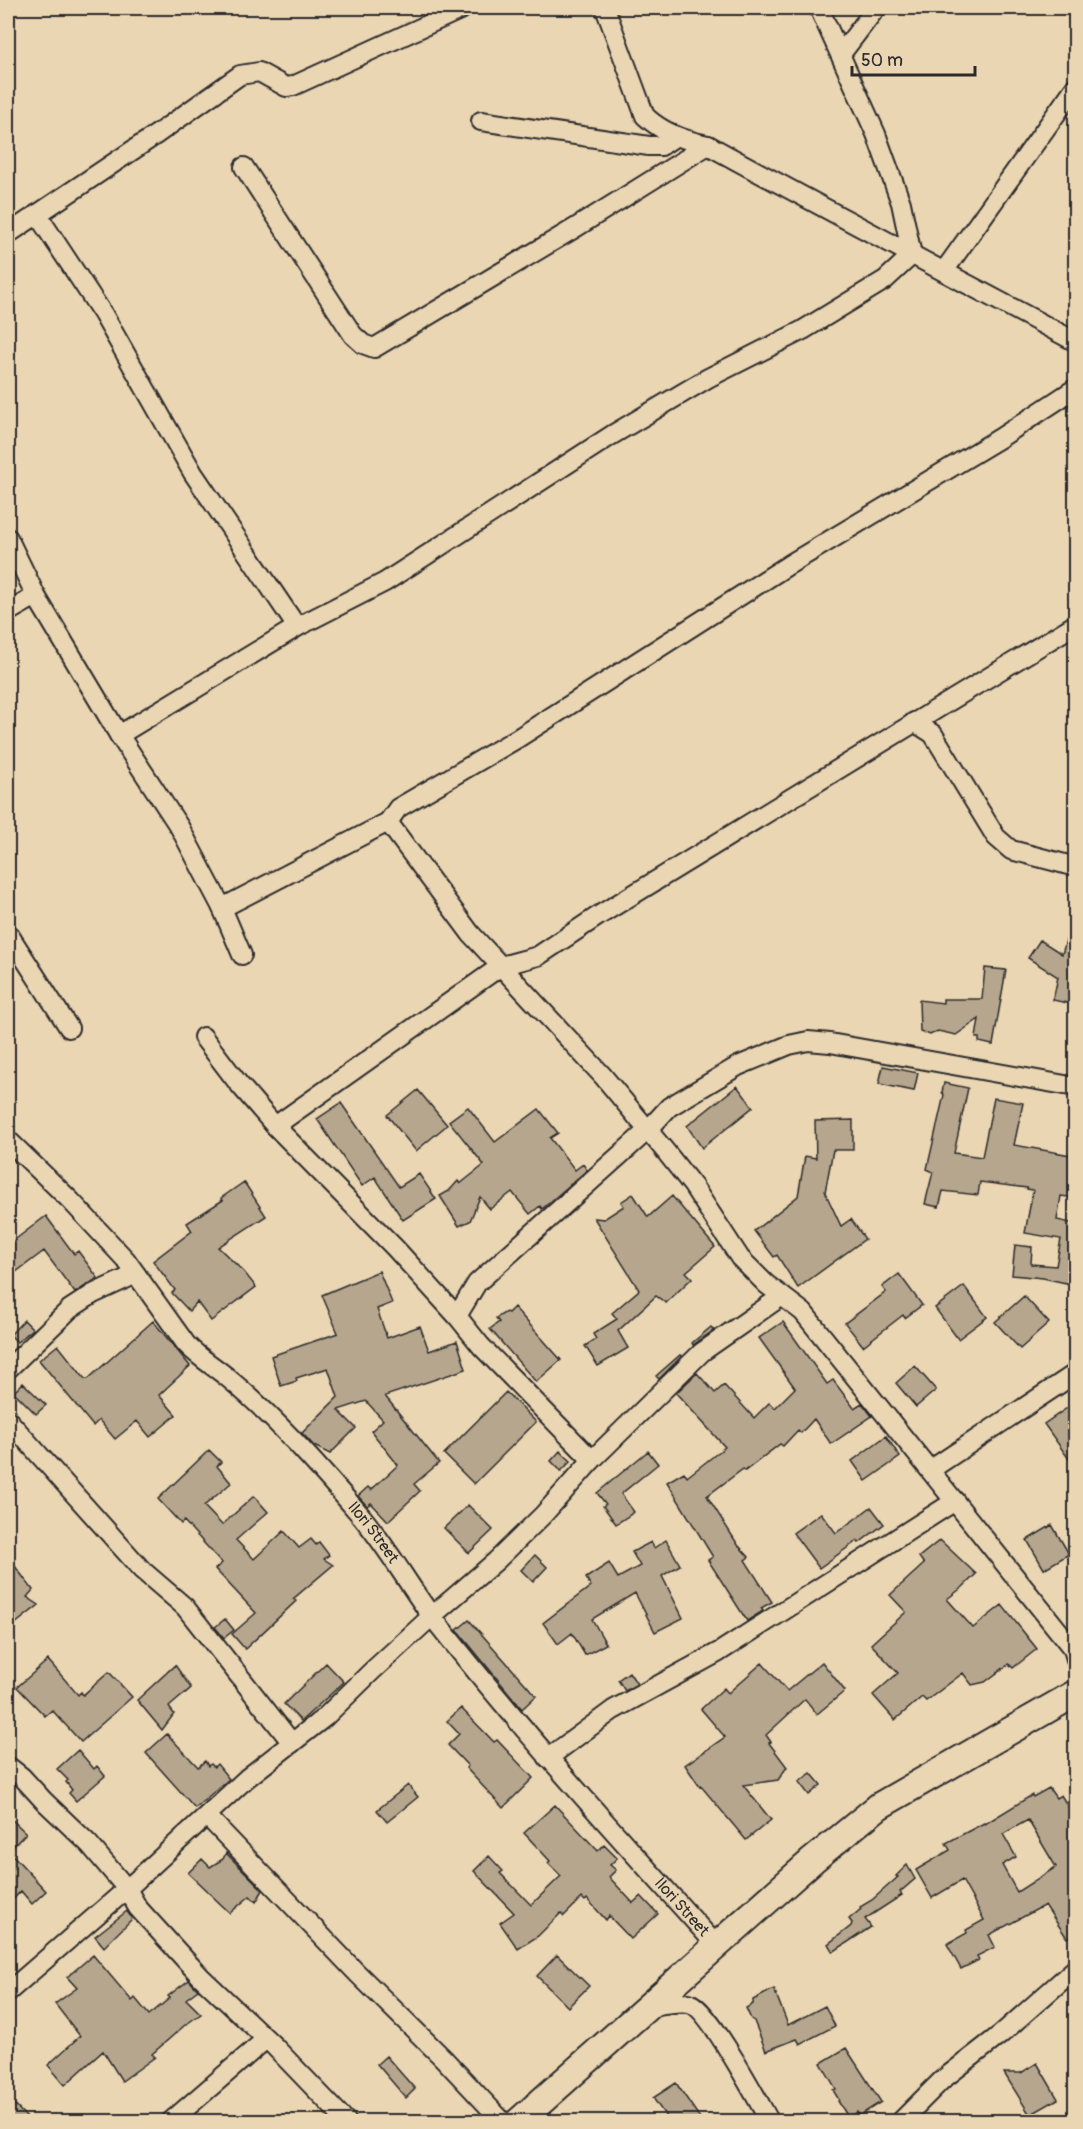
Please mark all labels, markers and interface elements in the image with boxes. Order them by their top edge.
scale bar [852,39,975,77]
text: 50 m [861,49,903,72]
street label: Ilori Street [343,1497,403,1568]
street label: Ilori Street [650,1874,714,1941]

